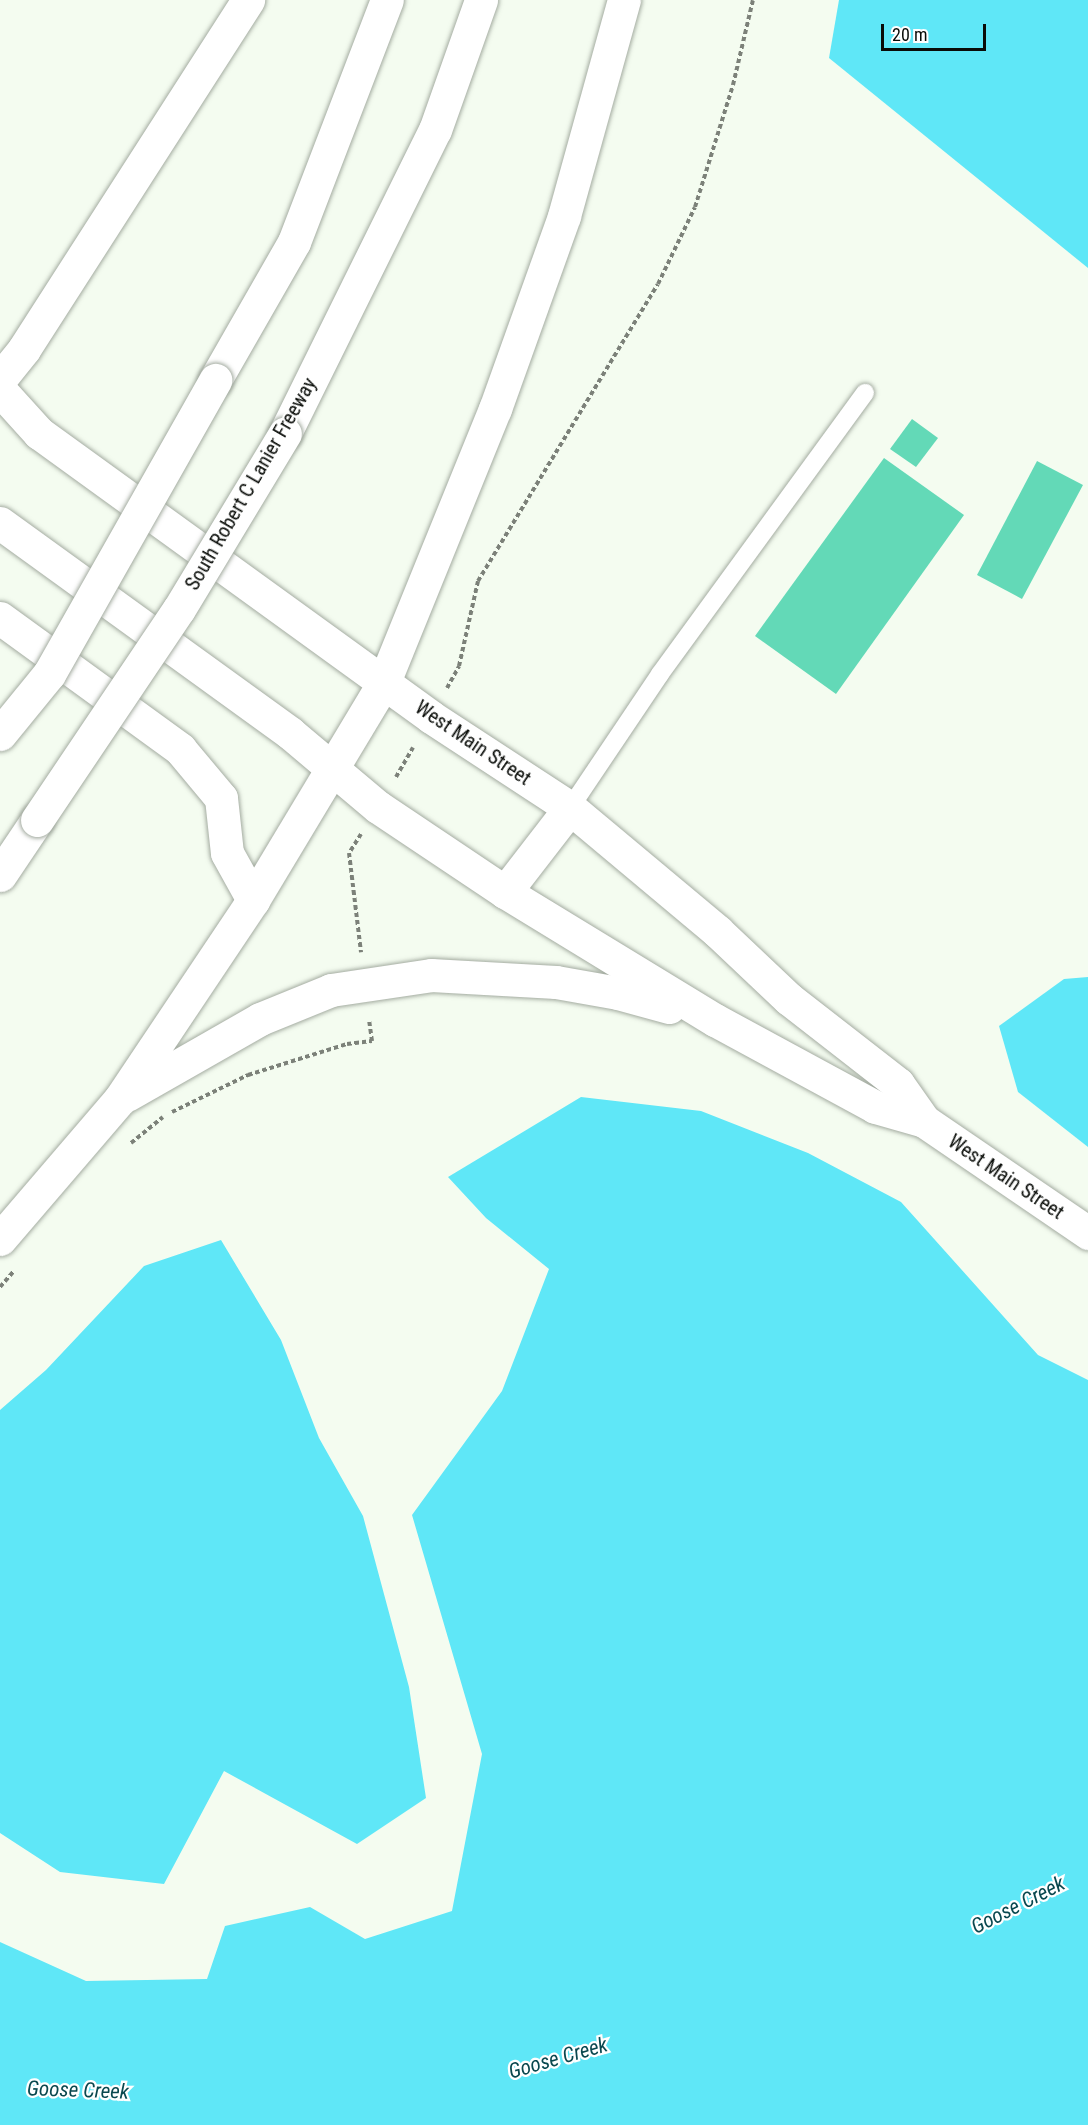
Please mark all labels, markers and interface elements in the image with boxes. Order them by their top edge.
scale bar [884,12,989,50]
text: 20 m [892,24,927,45]
street label: South Robert C Lanier Freeway [180,373,322,595]
street label: West Main Street [411,695,535,791]
street label: West Main Street [944,1129,1068,1225]
water label: Goose Creek [967,1871,1069,1939]
water label: Goose Creek [506,2032,610,2084]
water label: Goose Creek [27,2076,129,2104]

